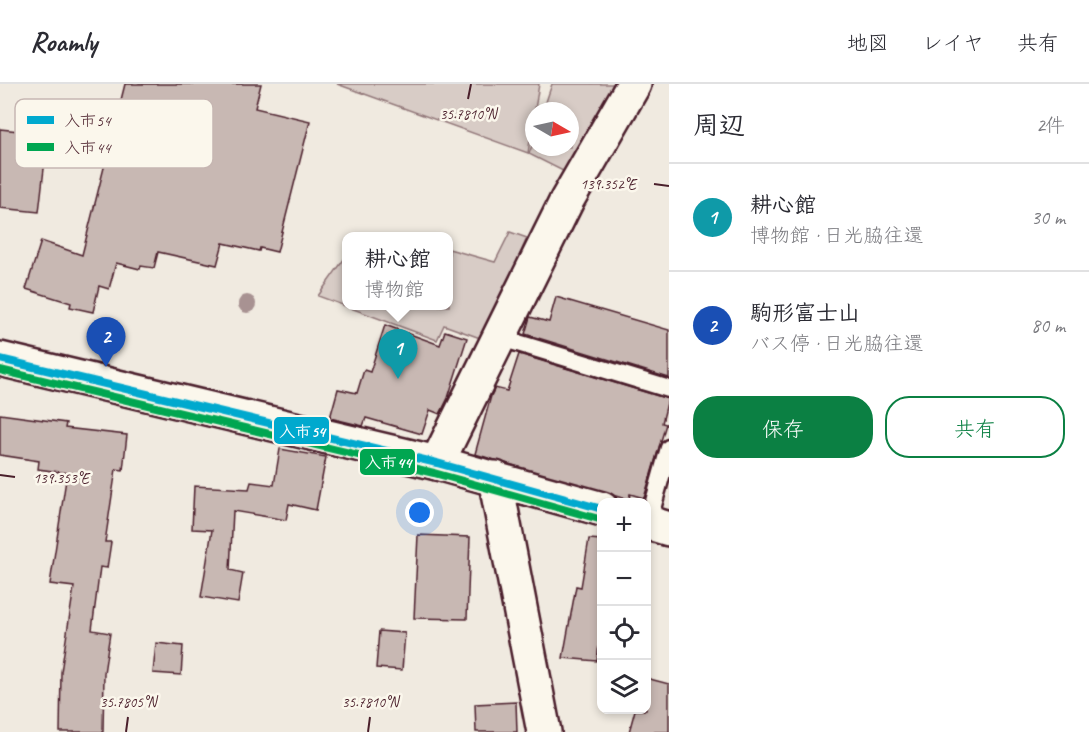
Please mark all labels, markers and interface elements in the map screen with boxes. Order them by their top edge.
text: Roamly [30,24,97,59]
text: 地図 [847,30,889,56]
text: レイヤ [922,30,984,56]
text: 共有 [1017,30,1059,56]
legend [15,99,213,168]
north arrow [525,102,579,156]
text: 35.7810°N [440,105,499,124]
text: 周辺 [693,109,745,142]
text: 入市54 [64,111,112,131]
text: 2件 [1036,113,1065,138]
text: 入市44 [64,138,112,158]
text: 139.352°E [580,175,638,194]
text: 耕心館 [750,191,816,219]
text: 1 [708,205,717,230]
text: 30 m [1031,205,1065,230]
text: 博物館 · 日光脇往還 [750,223,923,248]
popup [342,232,453,310]
text: 耕心館 [364,245,431,273]
text: 博物館 [364,277,424,302]
text: 駒形富士山 [750,299,860,327]
text: 2 [708,313,717,338]
text: 80 m [1031,313,1065,338]
pin: 2 [86,318,126,367]
pin: 1 [378,330,418,379]
text: バス停 · 日光脇往還 [750,331,923,356]
button: 保存 [693,396,873,458]
button: 共有 [885,396,1065,458]
line badge: 入市54 [273,416,330,445]
text: 入市54 [279,422,327,442]
line badge: 入市44 [359,448,416,476]
text: 入市44 [365,453,413,473]
text: 139.353°E [33,469,91,488]
your location [405,498,434,527]
map controls [597,498,651,714]
button: + [597,498,651,552]
button: − [597,552,651,606]
button: locate [597,606,651,660]
button: layers [597,660,651,714]
text: 35.7805°N [100,693,159,712]
text: 35.7810°N [342,693,401,712]

